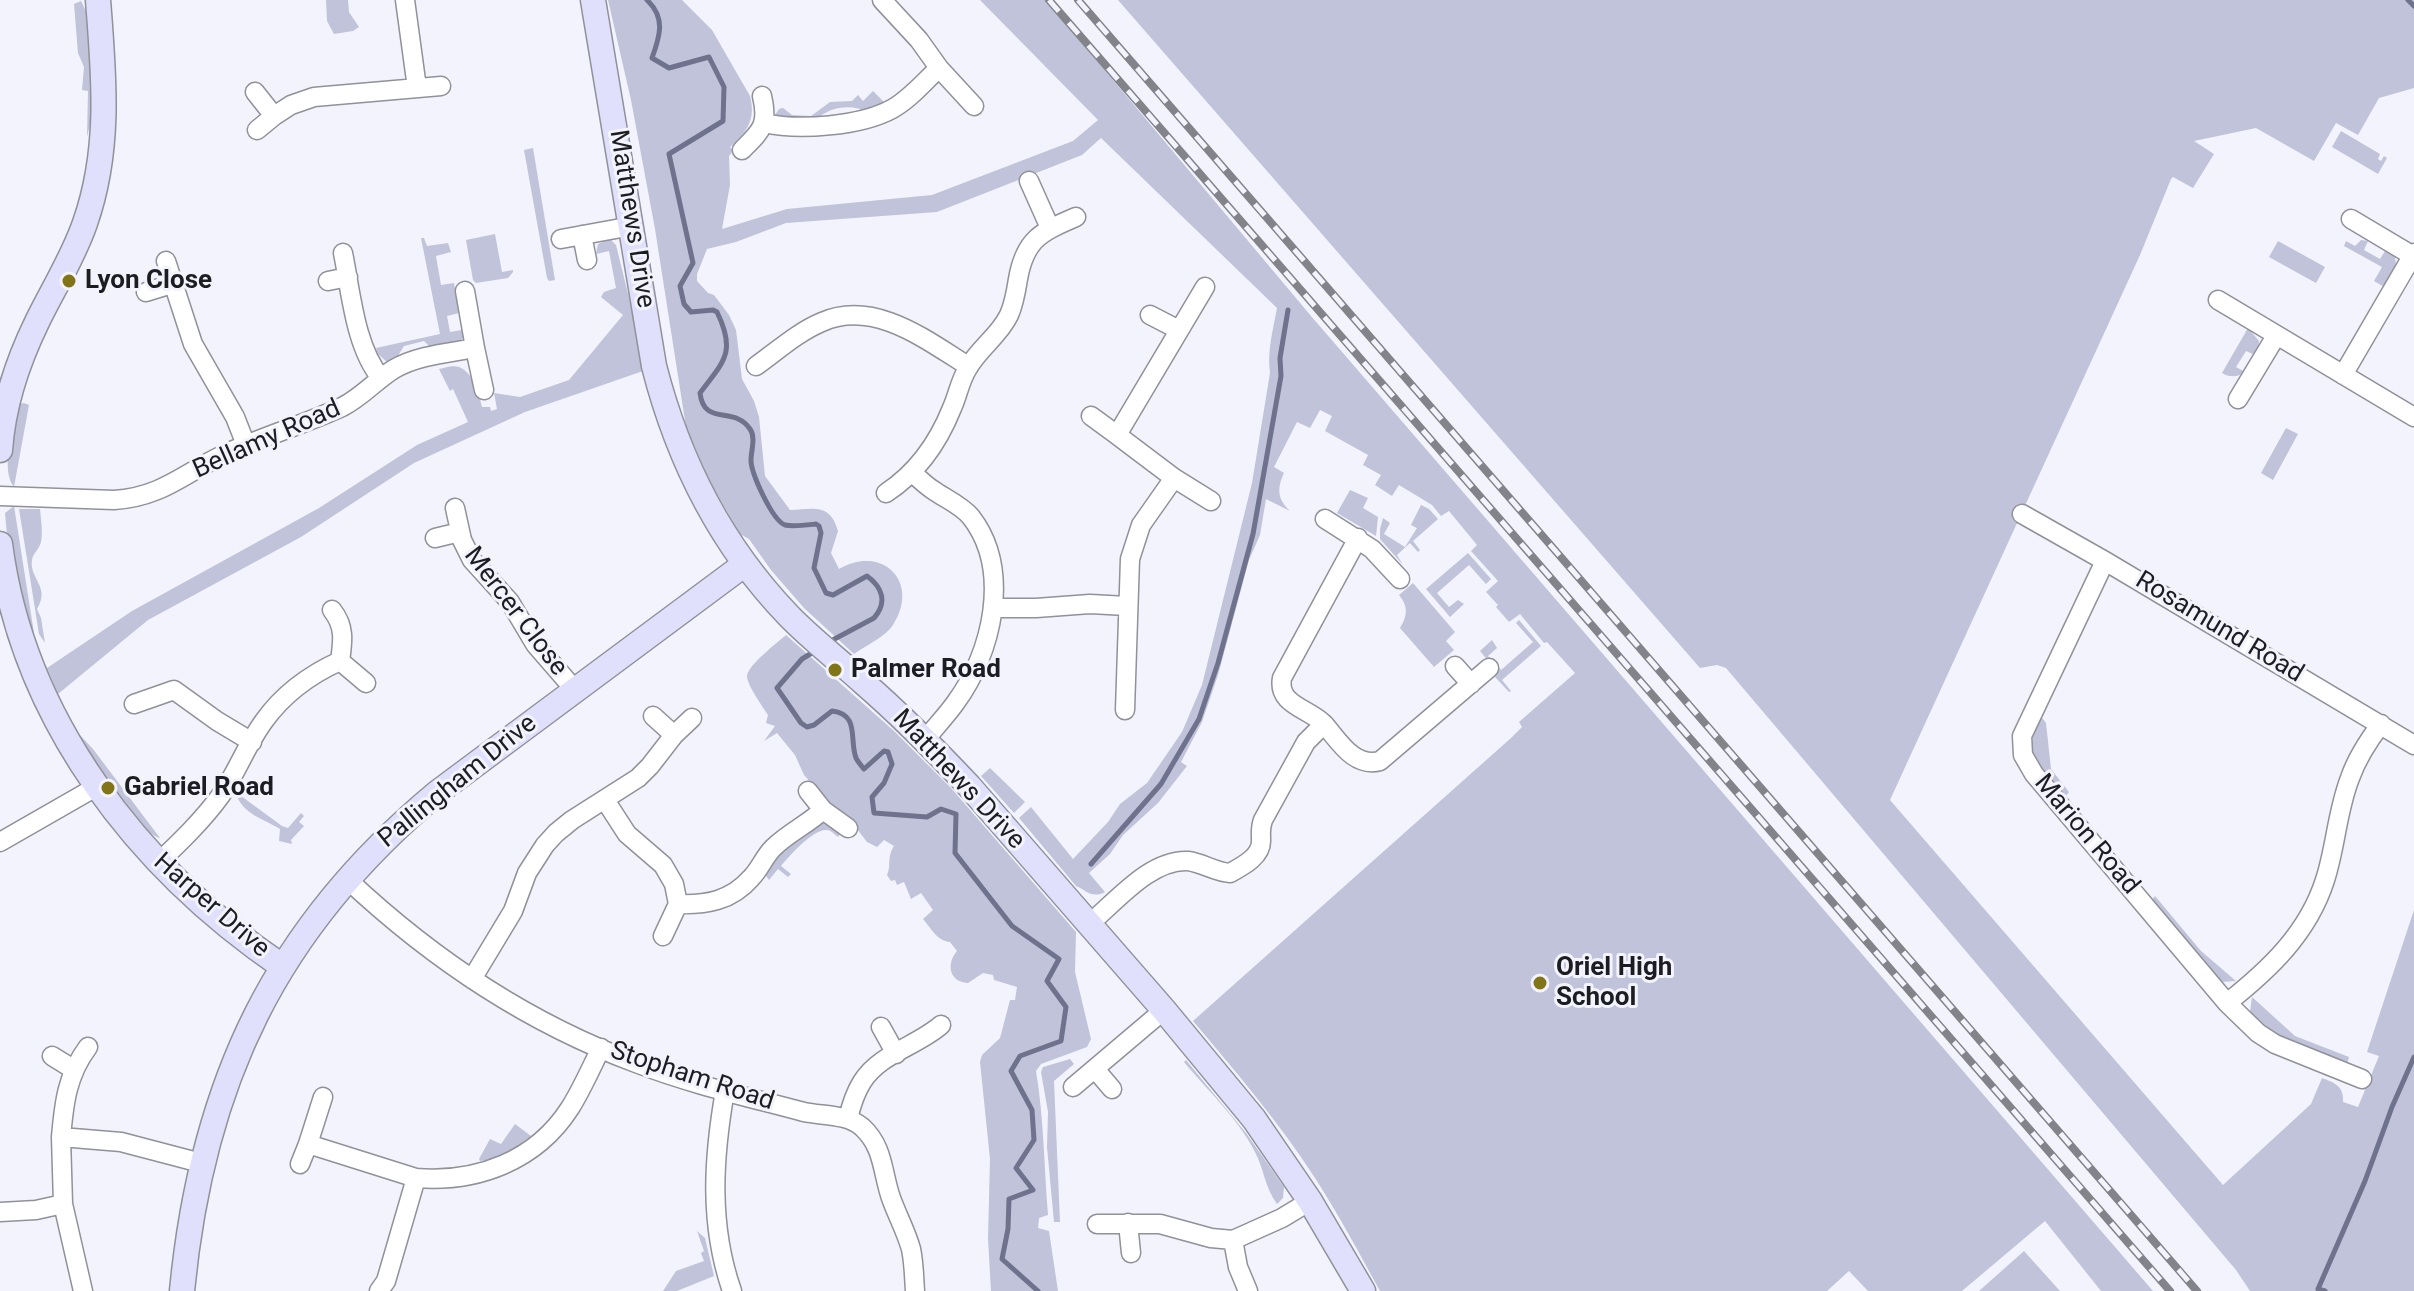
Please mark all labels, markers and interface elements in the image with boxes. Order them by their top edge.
street label: Matthews Drive [602,128,660,310]
place label: Lyon Close [85,265,212,297]
marker: Lyon Close [60,272,78,290]
street label: Bellamy Road [188,394,346,486]
street label: Mercer Close [457,542,573,682]
street label: Rosamund Road [2129,566,2309,690]
place label: Palmer Road [851,654,1001,686]
marker: Palmer Road [826,661,844,679]
street label: Matthews Drive [885,704,1031,856]
street label: Pallingham Drive [373,709,543,855]
street label: Marion Road [2027,769,2145,901]
place label: Gabriel Road [124,772,274,804]
marker: Gabriel Road [99,779,117,797]
street label: Harper Drive [147,847,275,965]
place label: Oriel High School [1556,952,1672,1014]
marker: Oriel High School [1531,974,1549,992]
street label: Stopham Road [606,1036,778,1118]

